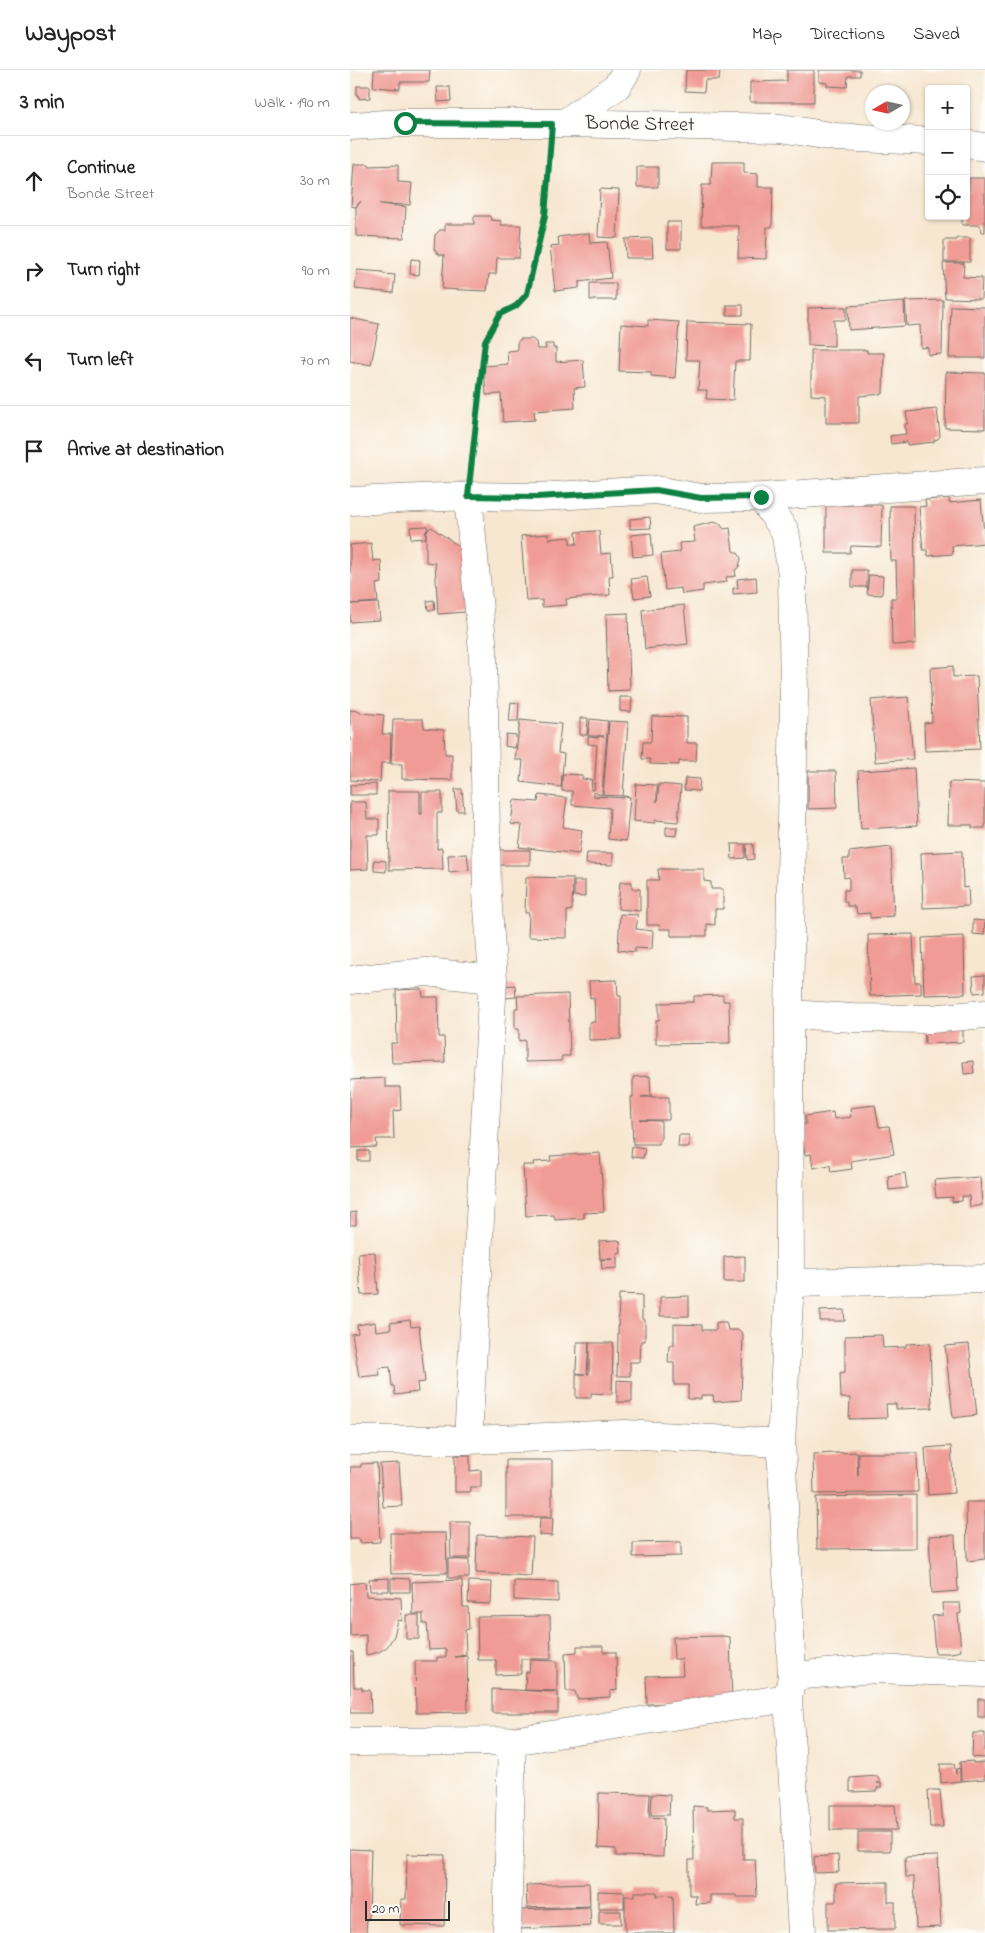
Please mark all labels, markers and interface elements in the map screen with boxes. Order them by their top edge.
text: Waypost [25,17,116,52]
text: Map [752,22,782,48]
text: Directions [810,22,885,48]
text: Saved [913,22,960,48]
north arrow [865,85,910,130]
map controls [925,85,970,220]
button: + [925,85,970,130]
text: 3 min [20,88,64,118]
text: Walk · 190 m [255,91,330,115]
street label: Bonde Street [584,110,695,140]
route start [394,112,417,135]
button: − [925,130,970,175]
text: Continue [67,155,135,182]
icon: ahead [20,167,48,195]
text: 30 m [300,169,330,193]
button: locate [925,175,970,220]
text: Bonde Street [67,182,154,206]
icon: right [20,257,48,285]
text: Turn right [67,257,140,284]
text: 90 m [302,259,330,283]
icon: left [20,347,48,375]
text: Turn left [67,347,134,374]
text: 70 m [300,349,330,373]
icon: arrive [20,437,48,465]
text: Arrive at destination [67,437,224,464]
route end [750,486,773,509]
scale bar [365,1898,450,1921]
text: 20 m [372,1899,399,1920]

